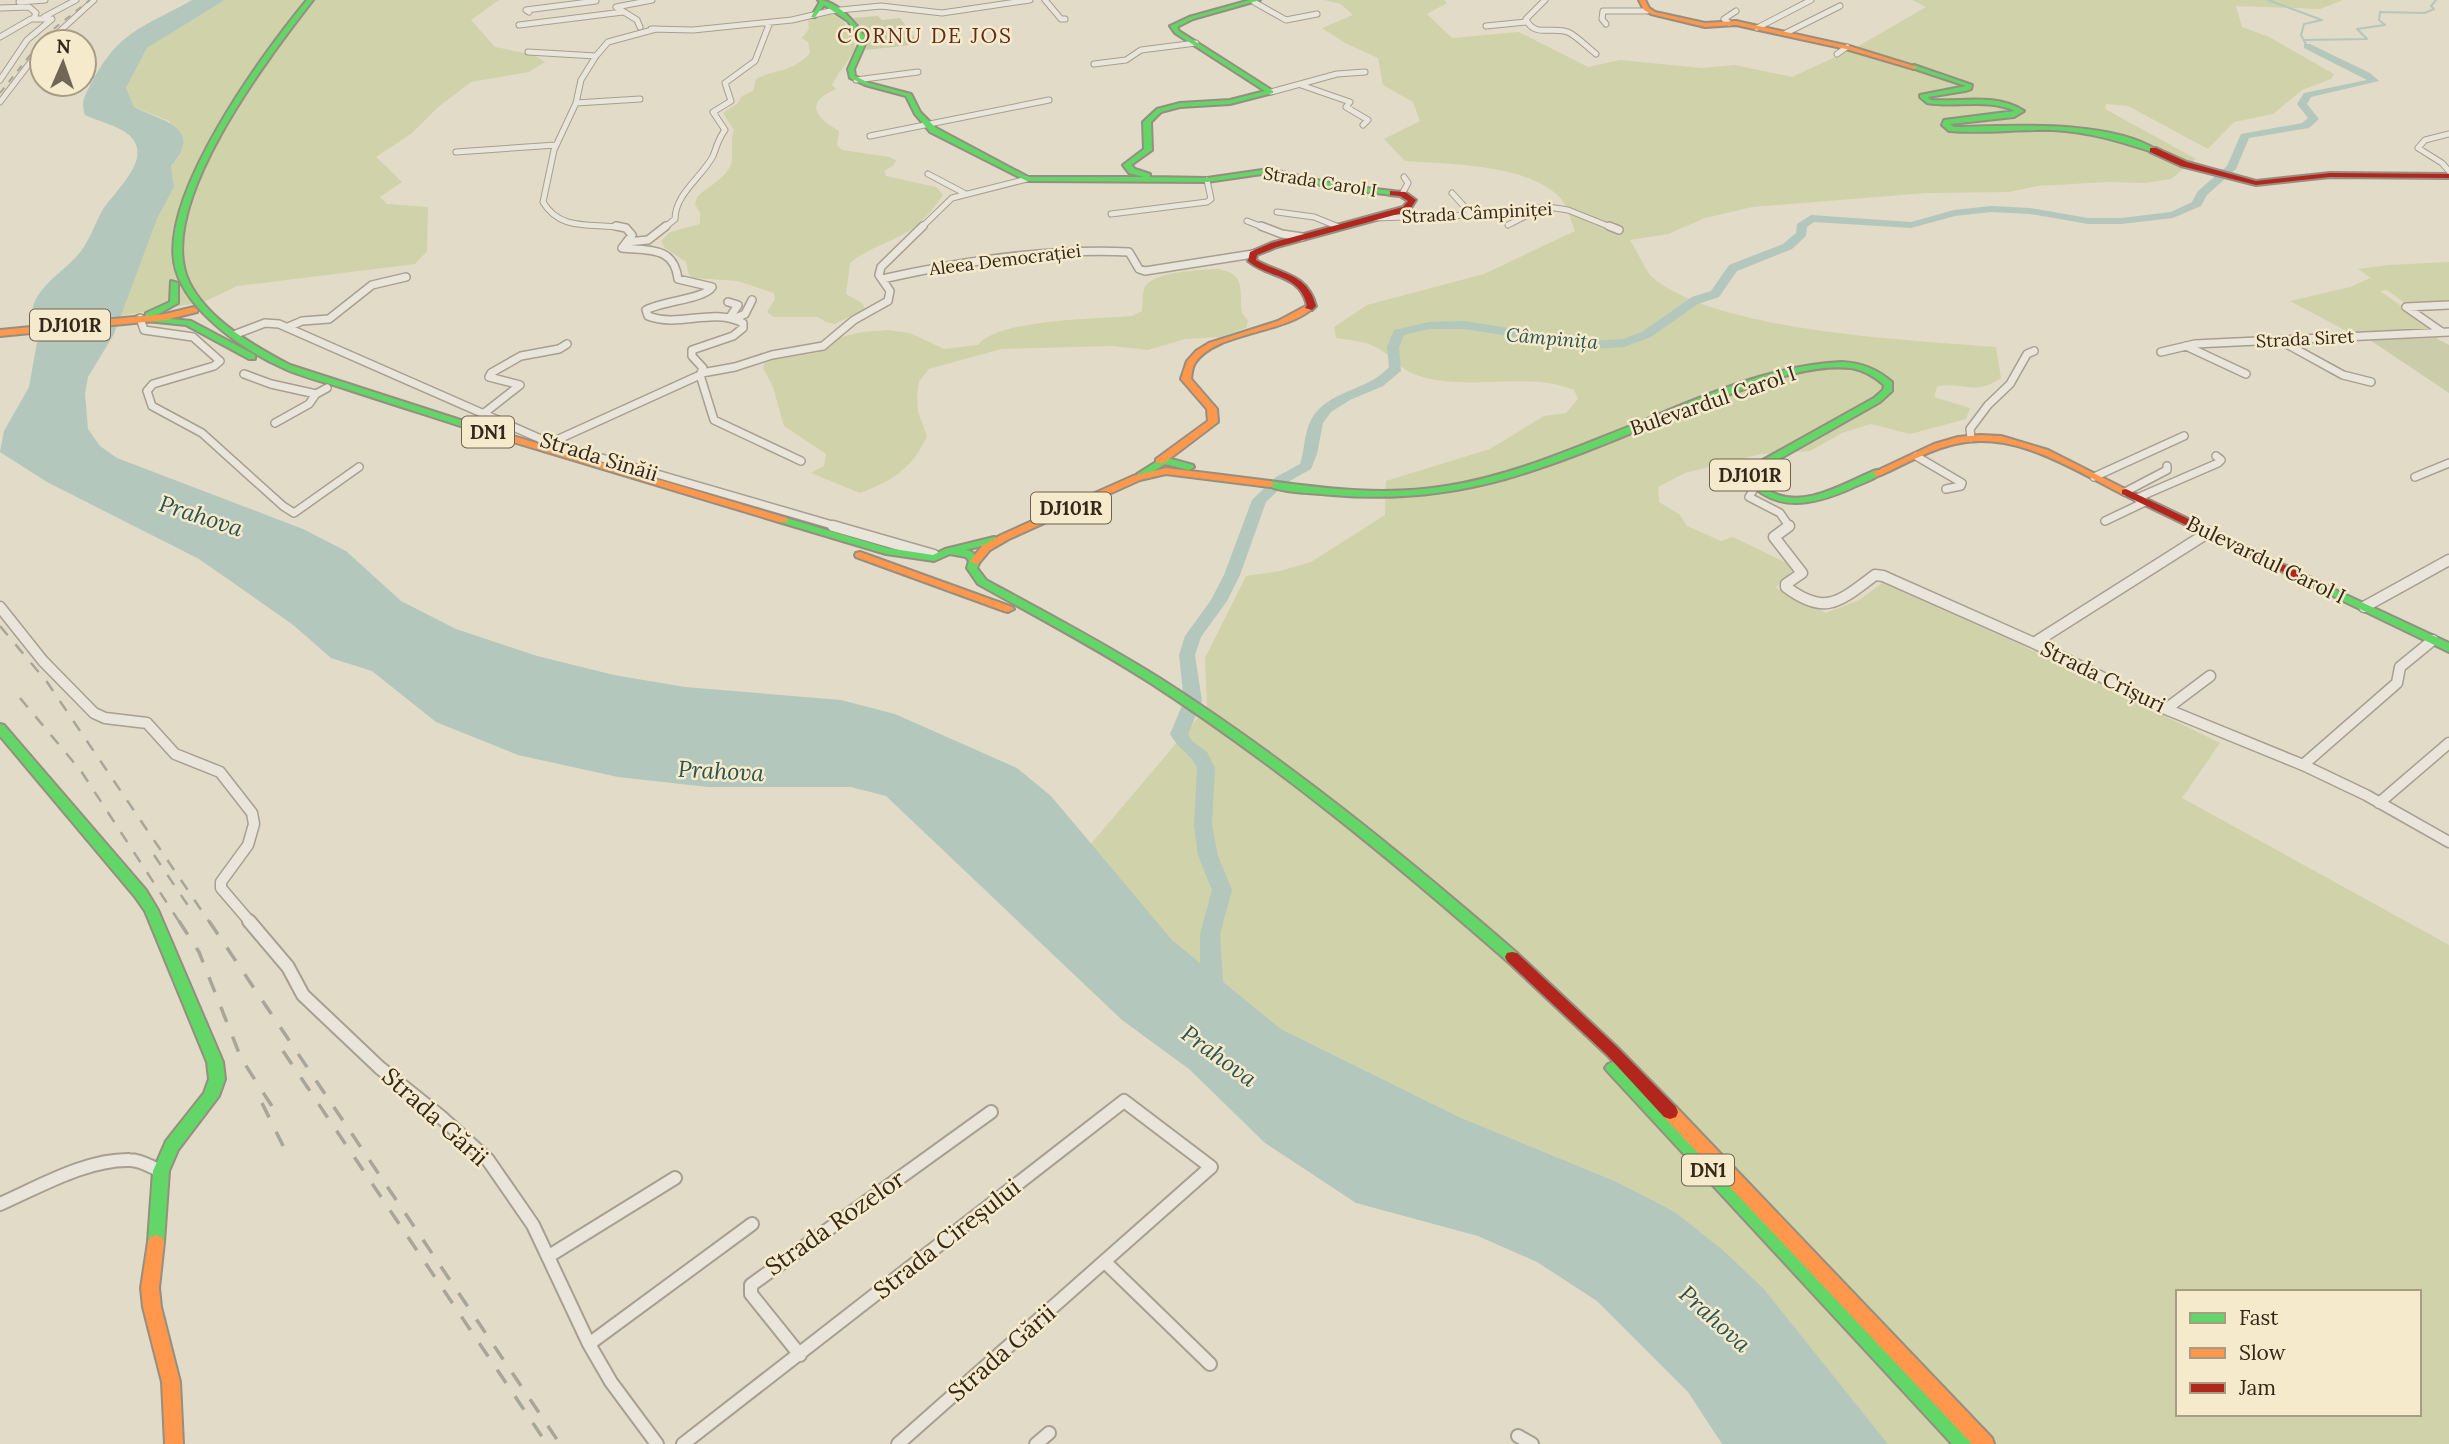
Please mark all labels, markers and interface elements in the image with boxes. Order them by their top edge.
district label: CORNU DE JOS [837,22,1013,49]
north arrow [28,28,98,98]
text: N [56,34,72,58]
street label: Strada Carol I [1262,161,1378,202]
street label: Strada Câmpiniței [1401,197,1553,228]
street label: Aleea Democrației [927,239,1082,280]
road number: DJ101R [30,310,110,340]
water label: Câmpinița [1505,322,1600,354]
street label: Strada Siret [2255,324,2355,353]
street label: Bulevardul Carol I [1626,359,1799,442]
road number: DN1 [462,416,514,448]
street label: Strada Sinăii [537,426,661,487]
road number: DJ101R [1710,460,1790,490]
water label: Prahova [156,488,247,543]
road number: DJ101R [1031,492,1111,524]
street label: Bulevardul Carol I [2182,509,2350,610]
street label: Strada Crișuri [2036,635,2170,718]
water label: Prahova [677,754,765,787]
water label: Prahova [1176,1019,1263,1093]
street label: Strada Gării [376,1061,495,1173]
road number: DN1 [1682,1154,1734,1186]
street label: Strada Rozelor [759,1163,911,1282]
street label: Strada Cireșului [867,1172,1026,1306]
water label: Prahova [1674,1279,1757,1359]
legend [2176,1290,2421,1416]
street label: Strada Gării [941,1297,1062,1408]
text: Fast [2239,1304,2279,1331]
text: Slow [2239,1339,2286,1366]
text: Jam [2238,1374,2276,1401]

